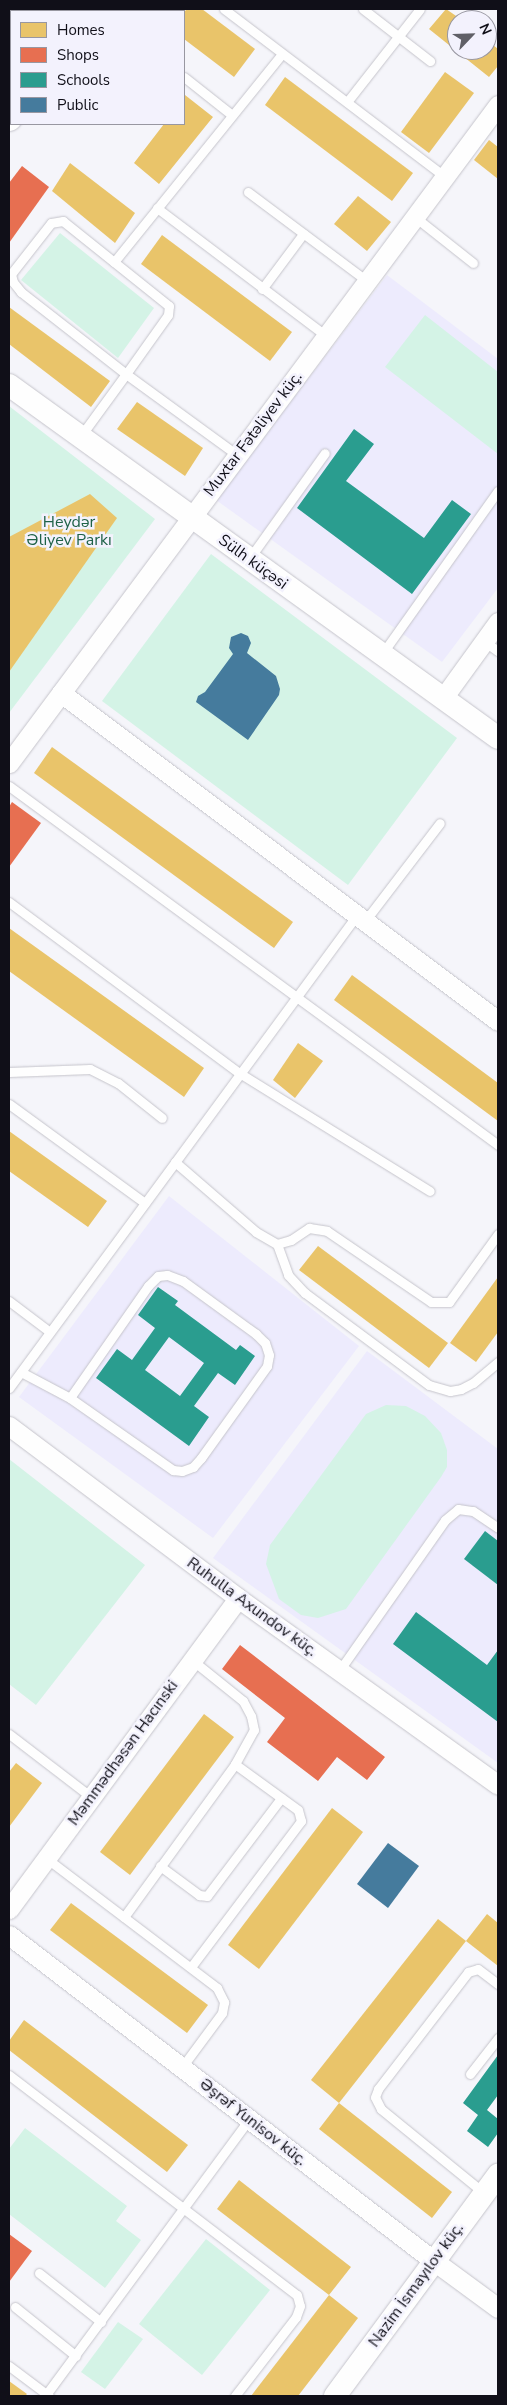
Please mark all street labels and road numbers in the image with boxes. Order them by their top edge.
street label: Muxtar Fətəliyev küç. [200,368,306,500]
street label: Sülh küçəsi [215,530,291,594]
street label: Ruhulla Axundov küç. [183,1553,321,1661]
street label: Məmmədhəsən Hacınski [64,1677,182,1829]
street label: Əşrəf Yunisov küç. [196,2074,310,2170]
street label: Nazim İsmayılov küç. [364,2219,468,2351]

